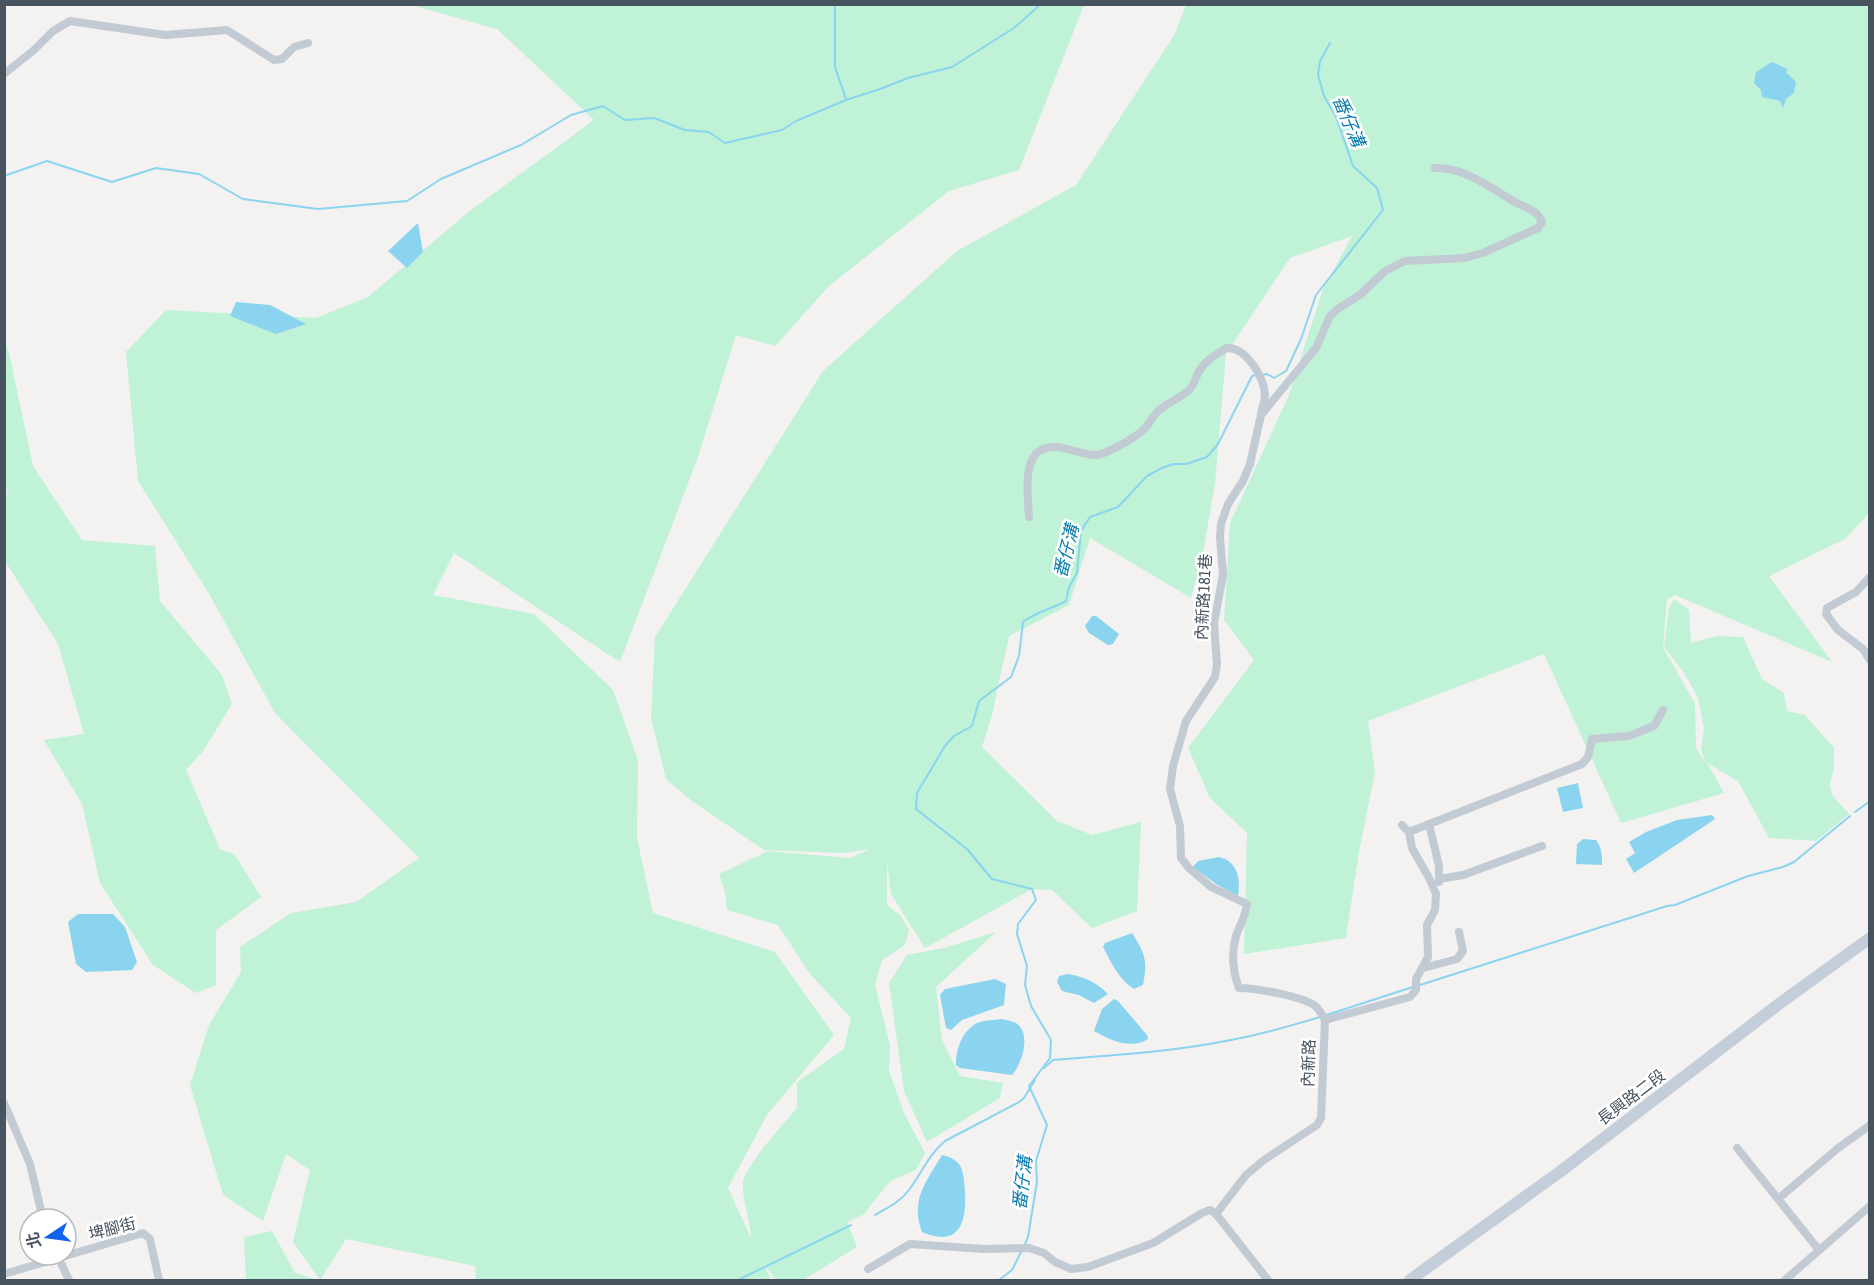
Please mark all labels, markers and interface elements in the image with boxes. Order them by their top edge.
water label: 番仔溝 [1329,92,1370,153]
water label: 番仔溝 [1049,519,1083,580]
street label: 內新路181巷 [1192,553,1214,641]
street label: 內新路 [1298,1039,1318,1087]
street label: 長興路二段 [1594,1066,1668,1128]
water label: 番仔溝 [1008,1152,1036,1211]
north arrow [18,1207,78,1267]
street label: 埤腳街 [87,1213,137,1243]
text: 北 [23,1231,44,1250]

